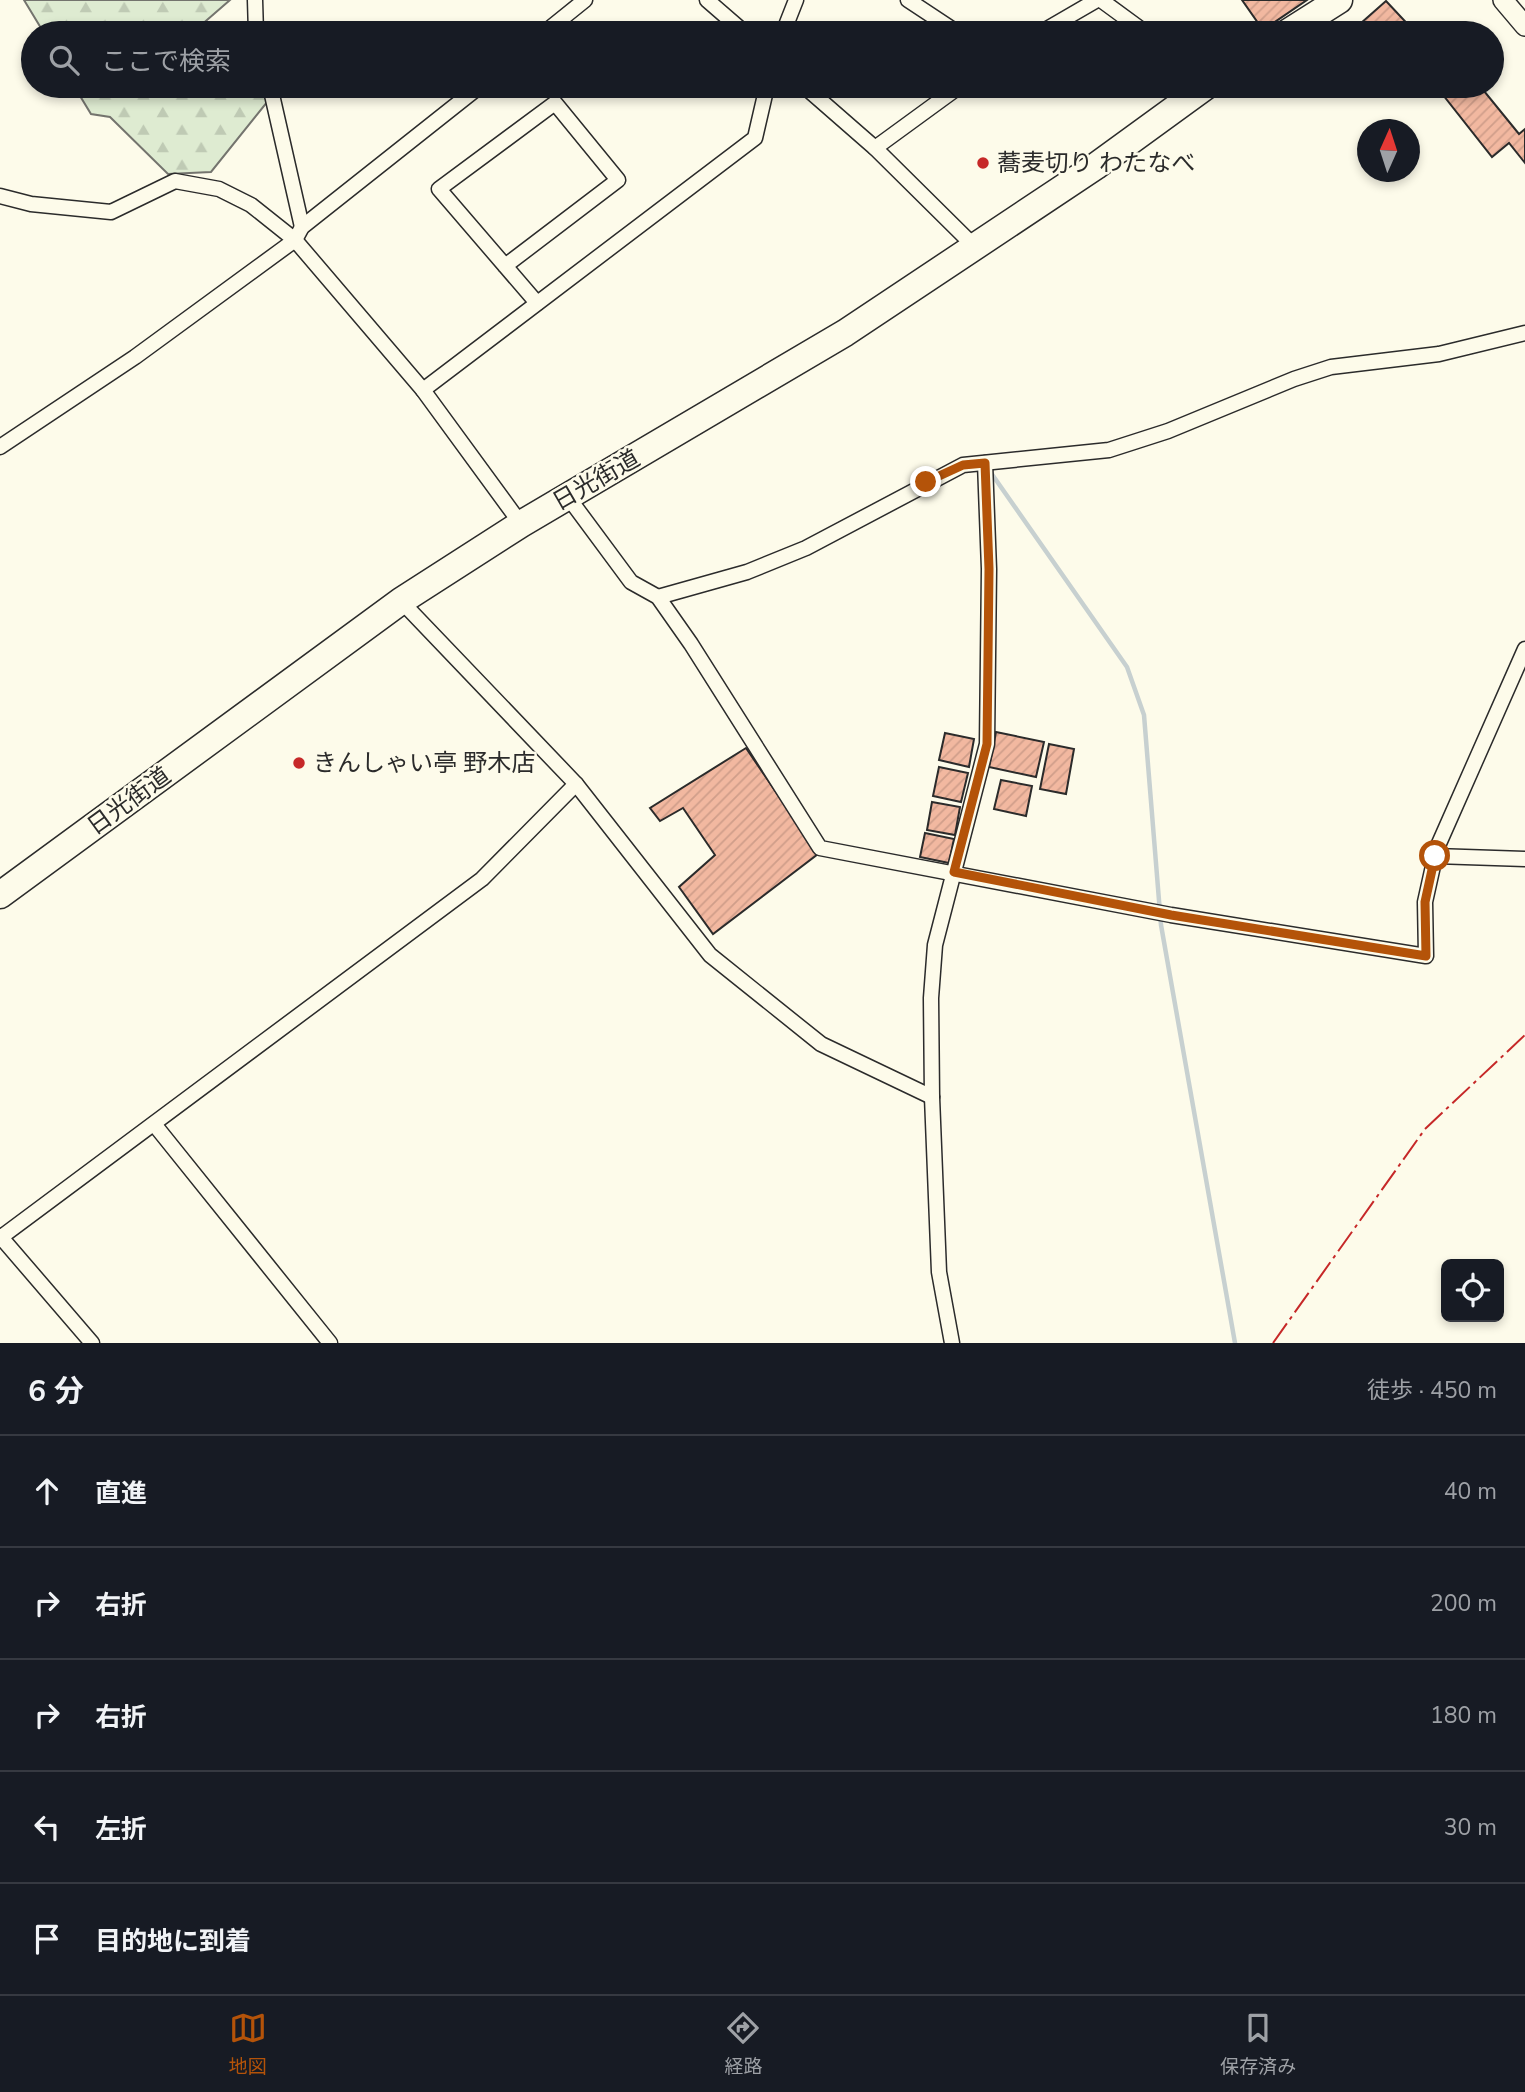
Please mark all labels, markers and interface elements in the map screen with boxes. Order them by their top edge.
search box [21,21,1504,98]
icon: search [45,41,83,79]
text: ここで検索 [101,44,231,79]
north arrow [1357,119,1420,182]
place label: 蕎麦切り わたなべ [997,147,1195,179]
marker: 蕎麦切り わたなべ [975,155,991,171]
street label: 日光街道 [546,442,646,518]
route end [910,466,941,497]
place label: きんしゃい亭 野木店 [313,747,535,779]
marker: きんしゃい亭 野木店 [291,755,307,771]
street label: 日光街道 [81,760,177,842]
route start [1419,840,1450,871]
map controls [1441,1259,1504,1322]
button: locate [1441,1259,1504,1322]
text: 6 分 [28,1371,84,1412]
text: 徒歩 · 450 m [1367,1375,1497,1406]
icon: ahead [28,1472,66,1510]
text: 直進 [95,1476,147,1511]
text: 40 m [1444,1476,1497,1507]
icon: right [28,1584,66,1622]
text: 右折 [95,1588,147,1623]
text: 200 m [1430,1588,1497,1619]
icon: right [28,1696,66,1734]
text: 右折 [95,1700,147,1735]
text: 180 m [1430,1700,1497,1731]
icon: left [28,1808,66,1846]
text: 左折 [95,1812,147,1847]
text: 30 m [1444,1812,1497,1843]
icon: arrive [28,1920,66,1958]
text: 目的地に到着 [95,1924,251,1959]
tab: 地図 [229,2009,267,2080]
tab: 経路 [724,2009,762,2080]
tab: 保存済み [1220,2009,1296,2080]

